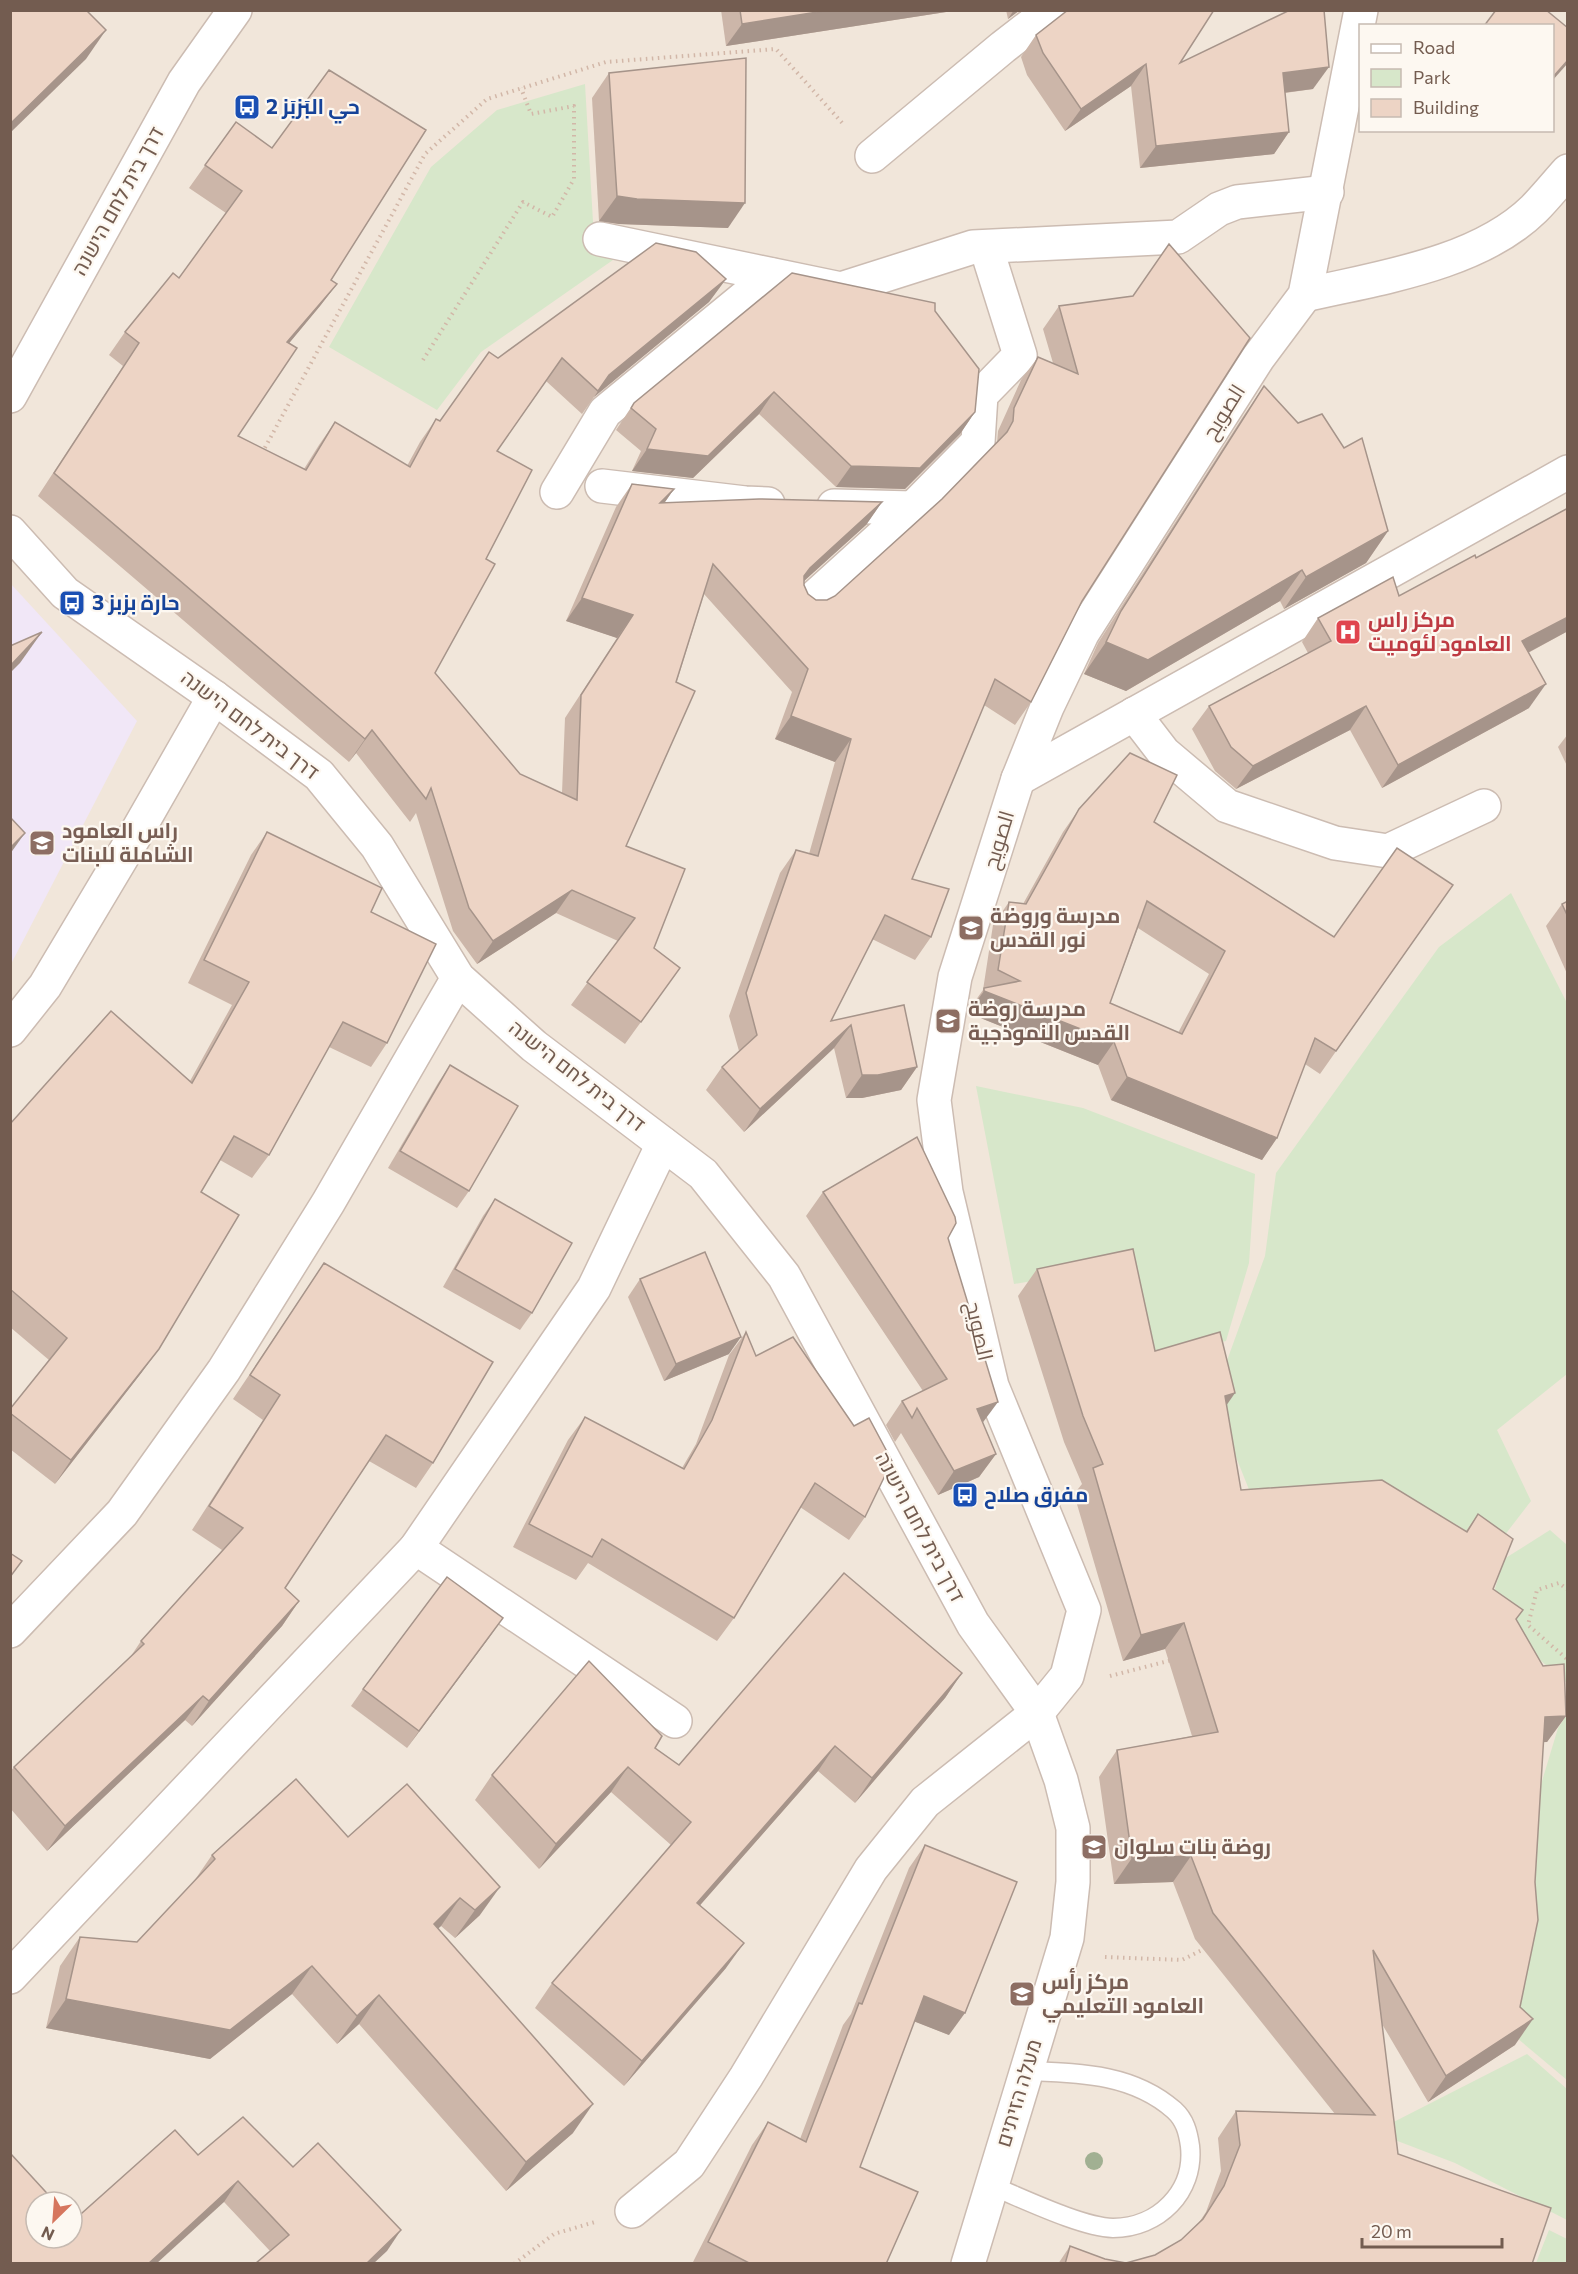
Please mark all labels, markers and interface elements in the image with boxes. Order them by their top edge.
legend [1359,24,1554,132]
text: Road [1413,36,1455,58]
text: Park [1413,66,1451,88]
bus stop icon: حي البَزبَز 2 [232,92,262,122]
place label: حي البَزبَز 2 [266,93,360,124]
text: Building [1413,96,1479,118]
street label: דרך בית לחם הישנה [65,121,168,279]
street label: الصويح [1196,379,1252,445]
bus stop icon: حارة بزبز 3 [57,588,87,618]
place label: حارة بزبز 3 [92,589,180,615]
place label: مركز راس العامود لئوميت [1368,606,1512,657]
hospital icon: مركز راس العامود لئوميت [1333,617,1363,647]
street label: דרך בית לחם הישנה [177,664,325,784]
street label: الصويح [977,807,1021,873]
place label: راس العامود الشاملة للبنات [62,817,194,867]
school or university icon: راس العامود الشاملة للبنات [27,828,57,858]
place label: مدرسة وروضة نور القدس [990,902,1120,953]
school or university icon: مدرسة وروضة نور القدس [956,913,986,943]
place label: مدرسة روضة القدس النموذجية [968,995,1130,1046]
school or university icon: مدرسة روضة القدس النموذجية [933,1006,963,1036]
street label: דרך בית לחם הישנה [505,1014,651,1136]
street label: الصويح [959,1298,999,1364]
street label: דרך בית לחם הישנה [871,1447,971,1606]
bus stop icon: مفرق صلاح [950,1480,980,1510]
place label: مفرق صلاح [984,1481,1088,1509]
school or university icon: روضة بنات سلوان [1079,1832,1109,1862]
place label: روضة بنات سلوان [1114,1833,1271,1860]
place label: مركز رأس العامود التعليمي [1042,1968,1204,2023]
school or university icon: مركز رأس العامود التعليمي [1007,1979,1037,2009]
street label: מעלה הזיתים [989,2036,1046,2150]
north arrow [24,2190,84,2250]
scale bar [1362,2211,1502,2249]
text: 20 m [1371,2220,1412,2242]
text: N [38,2223,57,2245]

